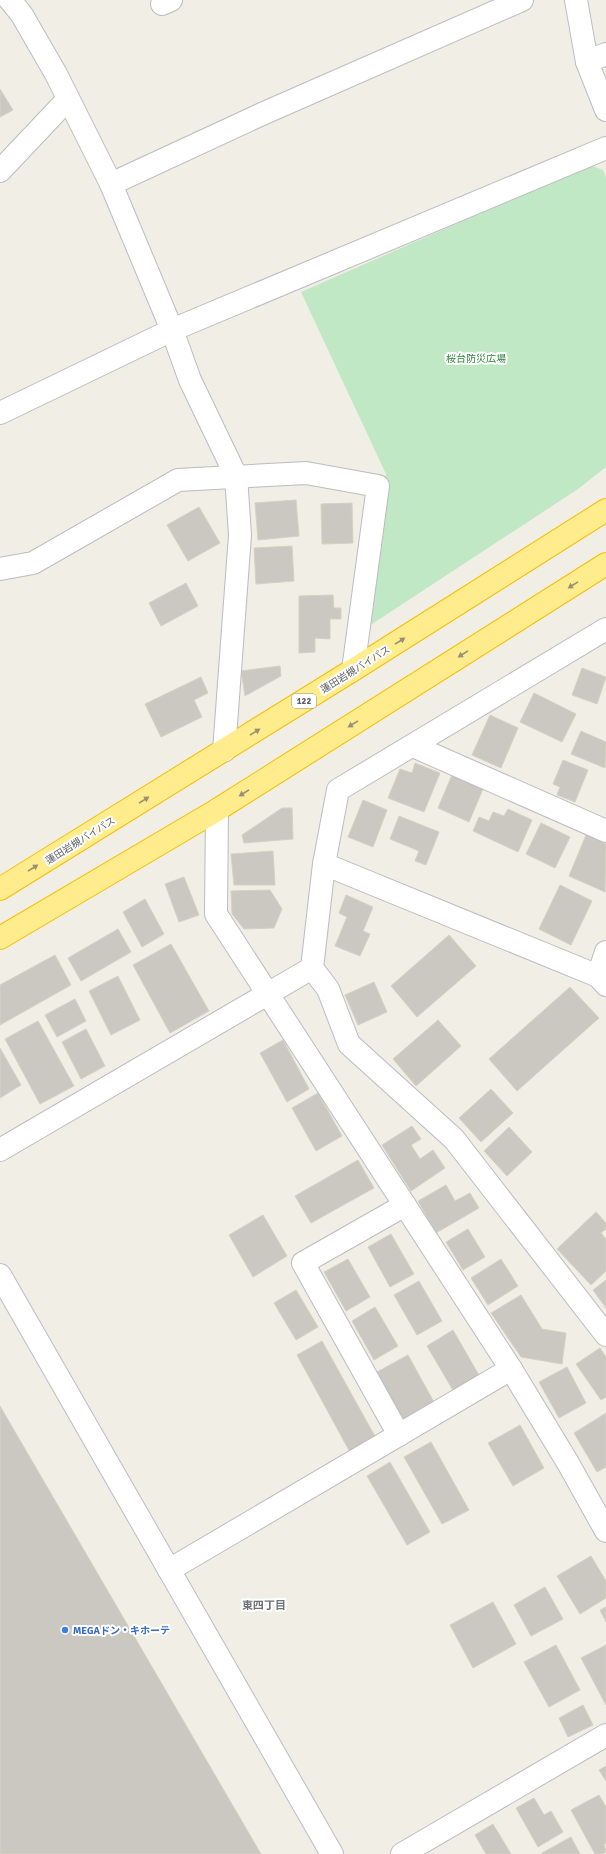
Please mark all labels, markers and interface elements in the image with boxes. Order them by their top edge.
park label: 桜台防災広場 [446,353,506,365]
one-way arrow [567,581,579,588]
one-way arrow [394,637,406,644]
street label: 蓮田岩槻バイパス [319,644,393,696]
one-way arrow [458,650,468,658]
road number: 122 [292,694,316,708]
one-way arrow [347,720,359,727]
one-way arrow [249,728,260,736]
one-way arrow [238,789,249,797]
one-way arrow [138,797,150,804]
street label: 蓮田岩槻バイパス [44,815,118,867]
one-way arrow [27,865,39,872]
district label: 東四丁目 [242,1599,286,1612]
marker: MEGAドン・キホーテ [60,1625,70,1635]
place label: MEGAドン・キホーテ [73,1625,170,1637]

